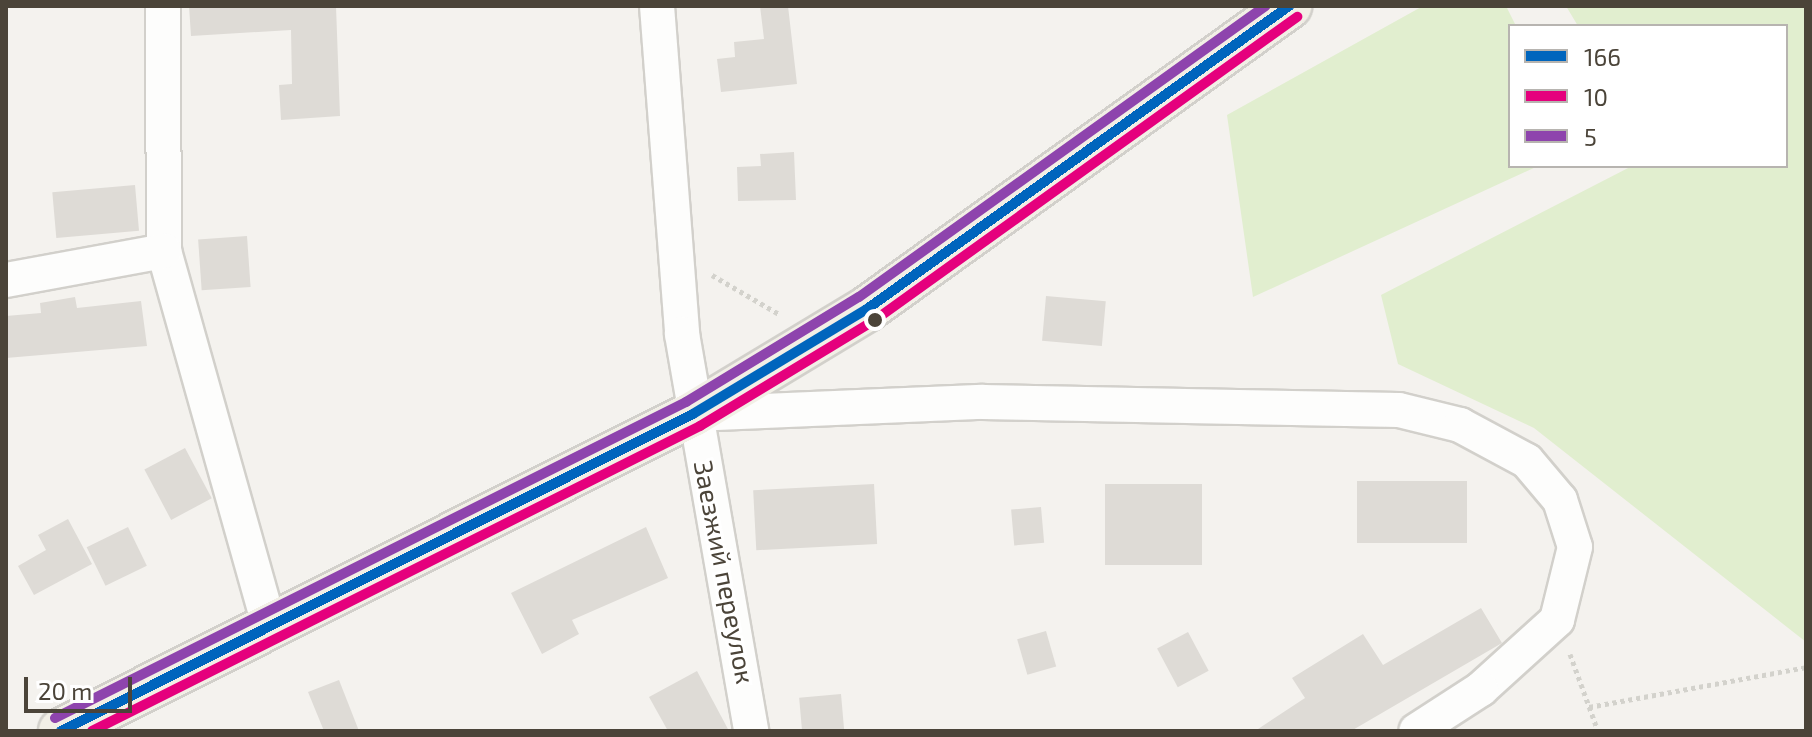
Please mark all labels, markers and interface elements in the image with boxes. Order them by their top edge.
legend [1508,24,1788,168]
text: 166 [1584,42,1621,71]
text: 10 [1584,82,1608,111]
text: 5 [1584,122,1597,151]
unlabelled marker [867,312,883,328]
street label: Заезжий переулок [688,458,762,686]
scale bar [28,661,136,711]
text: 20 m [38,676,92,705]

